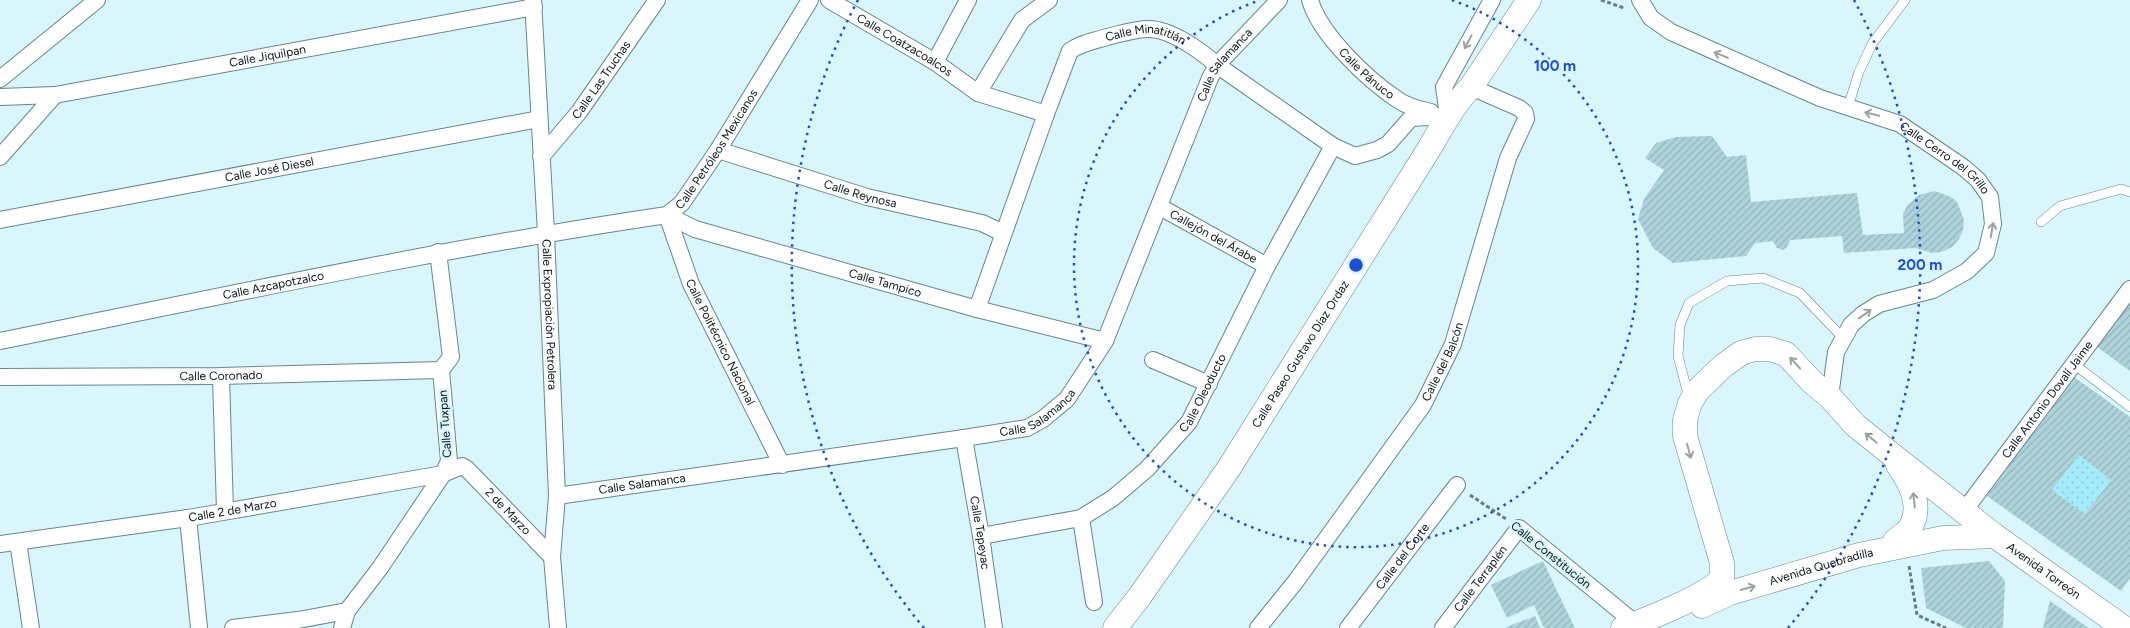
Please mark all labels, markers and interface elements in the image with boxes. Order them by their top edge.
street label: Calle Coatzacoalcos [854,11,955,79]
street label: Calle Minatitlán [1104,22,1189,48]
street label: Calle Salamanca [1194,25,1255,104]
one-way arrow [1463,34,1472,49]
street label: Calle Las Truchas [569,38,634,122]
street label: Calle Jiquilpan [228,42,307,70]
street label: Calle Pánuco [1336,45,1397,102]
one-way arrow [1714,50,1729,60]
text: 100 m [1534,57,1576,75]
street label: Calle Petróleos Mexicanos [673,86,761,212]
one-way arrow [1865,109,1881,118]
street label: Calle Cerro del Grillo [1897,119,1993,197]
street label: Calle José Diesel [224,154,315,185]
street label: Calle Reynosa [822,177,898,211]
street label: Callejón del Árabe [1167,207,1260,266]
one-way arrow [1987,222,1997,238]
street label: Calle Expropiación Petrolera [539,239,560,390]
centre of rings [1347,256,1365,274]
text: 200 m [1898,256,1942,274]
street label: Calle Tampico [847,266,923,300]
street label: Calle Azcapotzalco [222,268,325,302]
street label: Calle Politécnico Nacional [683,277,758,407]
street label: Calle Paseo Gustavo Díaz Ordaz [1249,278,1352,430]
one-way arrow [1858,309,1872,319]
street label: Calle del Balcón [1419,321,1466,404]
street label: Calle Antonio Dovalí Jaime [1999,338,2096,461]
street label: Calle Oleoducto [1176,351,1229,435]
one-way arrow [1789,357,1800,370]
street label: Calle Coronado [179,368,263,383]
street label: Calle Salamanca [999,387,1078,439]
street label: Calle Tuxpan [436,389,454,458]
one-way arrow [1865,432,1878,443]
one-way arrow [1685,443,1694,459]
street label: Calle Salamanca [598,471,686,497]
street label: 2 de Marzo [482,485,534,538]
one-way arrow [1909,493,1919,509]
street label: Calle Tepeyac [967,495,993,571]
street label: Calle 2 de Marzo [187,496,278,525]
street label: Calle Constitución [1508,518,1594,592]
street label: Calle del Corte [1373,520,1433,592]
street label: Avenida Torreón [2004,540,2084,602]
street label: Calle Terraplén [1451,543,1510,614]
street label: Avenida Quebradilla [1768,545,1874,588]
one-way arrow [1740,582,1756,592]

